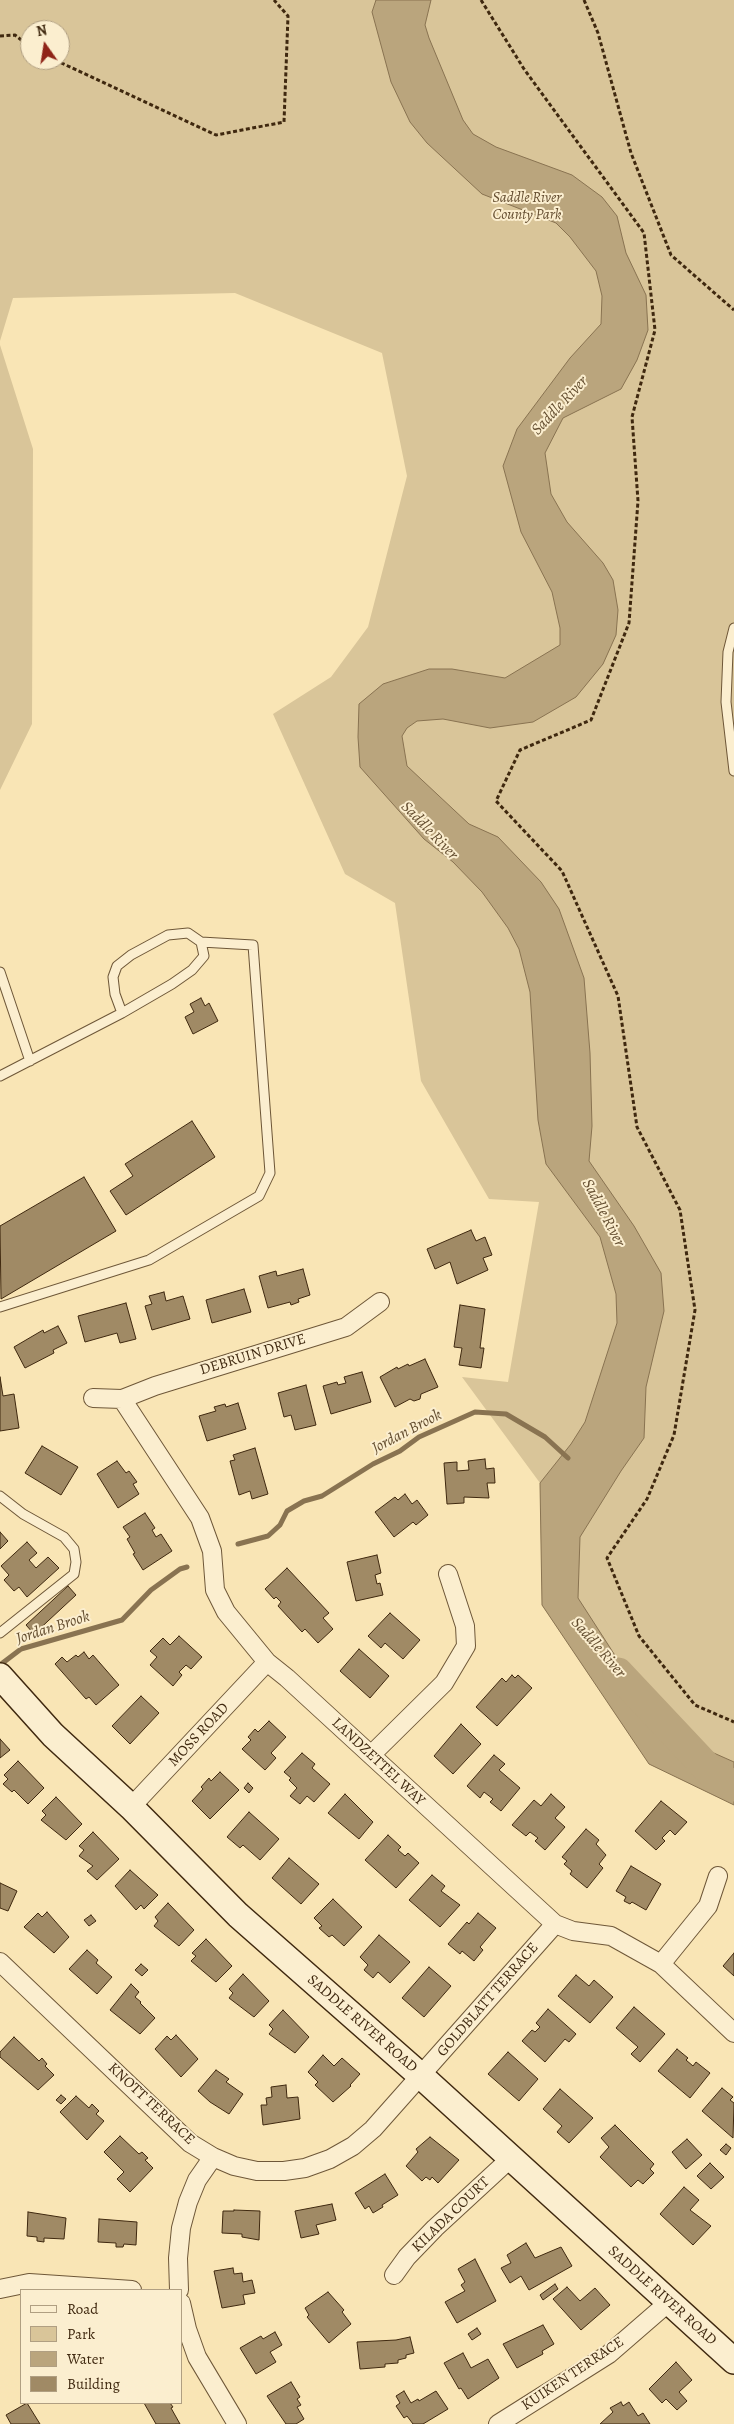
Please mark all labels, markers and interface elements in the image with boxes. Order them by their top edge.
north arrow [20,20,70,70]
text: N [35,20,49,41]
park label: Saddle River County Park [492,189,562,224]
water label: Saddle River [528,373,592,439]
water label: Saddle River [397,798,461,864]
water label: Saddle River [577,1176,629,1250]
street label: DEBRUIN DRIVE [198,1330,308,1380]
water label: Jordan Brook [369,1406,445,1458]
water label: Jordan Brook [14,1607,92,1649]
water label: Saddle River [567,1614,629,1682]
street label: MOSS ROAD [165,1699,233,1771]
street label: LANDZETTEL WAY [328,1714,428,1810]
street label: GOLDBLATT TERRACE [434,1939,542,2061]
street label: SADDLE RIVER ROAD [303,1971,421,2077]
street label: KNOTT TERRACE [104,2059,198,2149]
street label: KILADA COURT [408,2173,494,2257]
street label: SADDLE RIVER ROAD [604,2242,720,2350]
legend [20,2289,182,2404]
text: Road [67,2299,98,2319]
text: Park [67,2324,95,2344]
street label: KUIKEN TERRACE [518,2333,628,2415]
text: Water [67,2349,104,2369]
text: Building [67,2374,120,2394]

